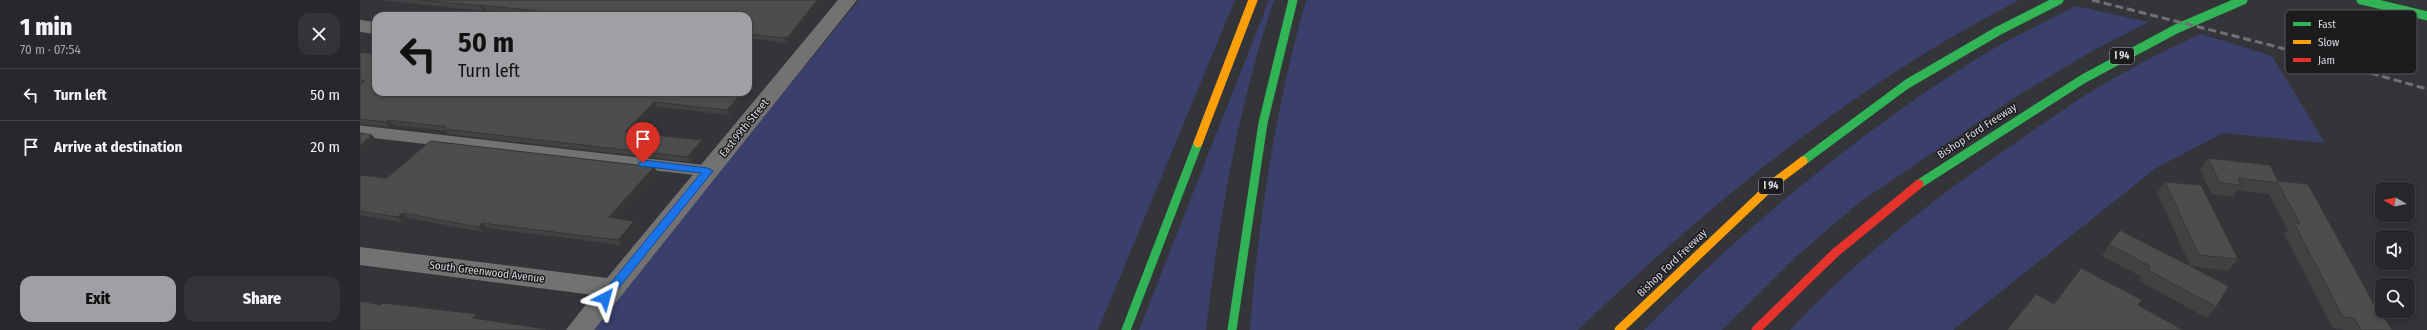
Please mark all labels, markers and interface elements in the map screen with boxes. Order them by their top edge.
legend [2285,10,2417,74]
text: 1 min [20,13,72,41]
button: close [298,13,340,55]
text: Fast [2318,18,2336,31]
text: 50 m [458,26,514,59]
icon: left [392,28,444,80]
text: Slow [2318,36,2339,49]
text: 70 m · 07:54 [20,42,81,57]
road number: I 94 [2110,48,2134,64]
text: Jam [2318,54,2335,67]
text: Turn left [458,60,520,82]
icon: left [20,84,42,106]
text: Turn left [54,86,107,104]
text: 50 m [310,86,340,104]
street label: East 99th Street [717,96,772,160]
street label: Bishop Ford Freeway [1935,101,2019,161]
pin [626,122,660,163]
icon: arrive [632,128,654,150]
icon: arrive [20,136,42,158]
text: Arrive at destination [54,138,182,156]
text: 20 m [311,138,340,156]
road number: I 94 [1759,178,1783,194]
north arrow [2375,182,2415,222]
map controls [2375,182,2415,318]
street label: Bishop Ford Freeway [1634,226,1710,300]
button: sound [2375,230,2415,270]
street label: South Greenwood Avenue [429,258,545,286]
button: Exit [20,276,176,322]
button: Share [184,276,340,322]
position arrow [584,277,626,319]
button: search [2375,278,2415,318]

